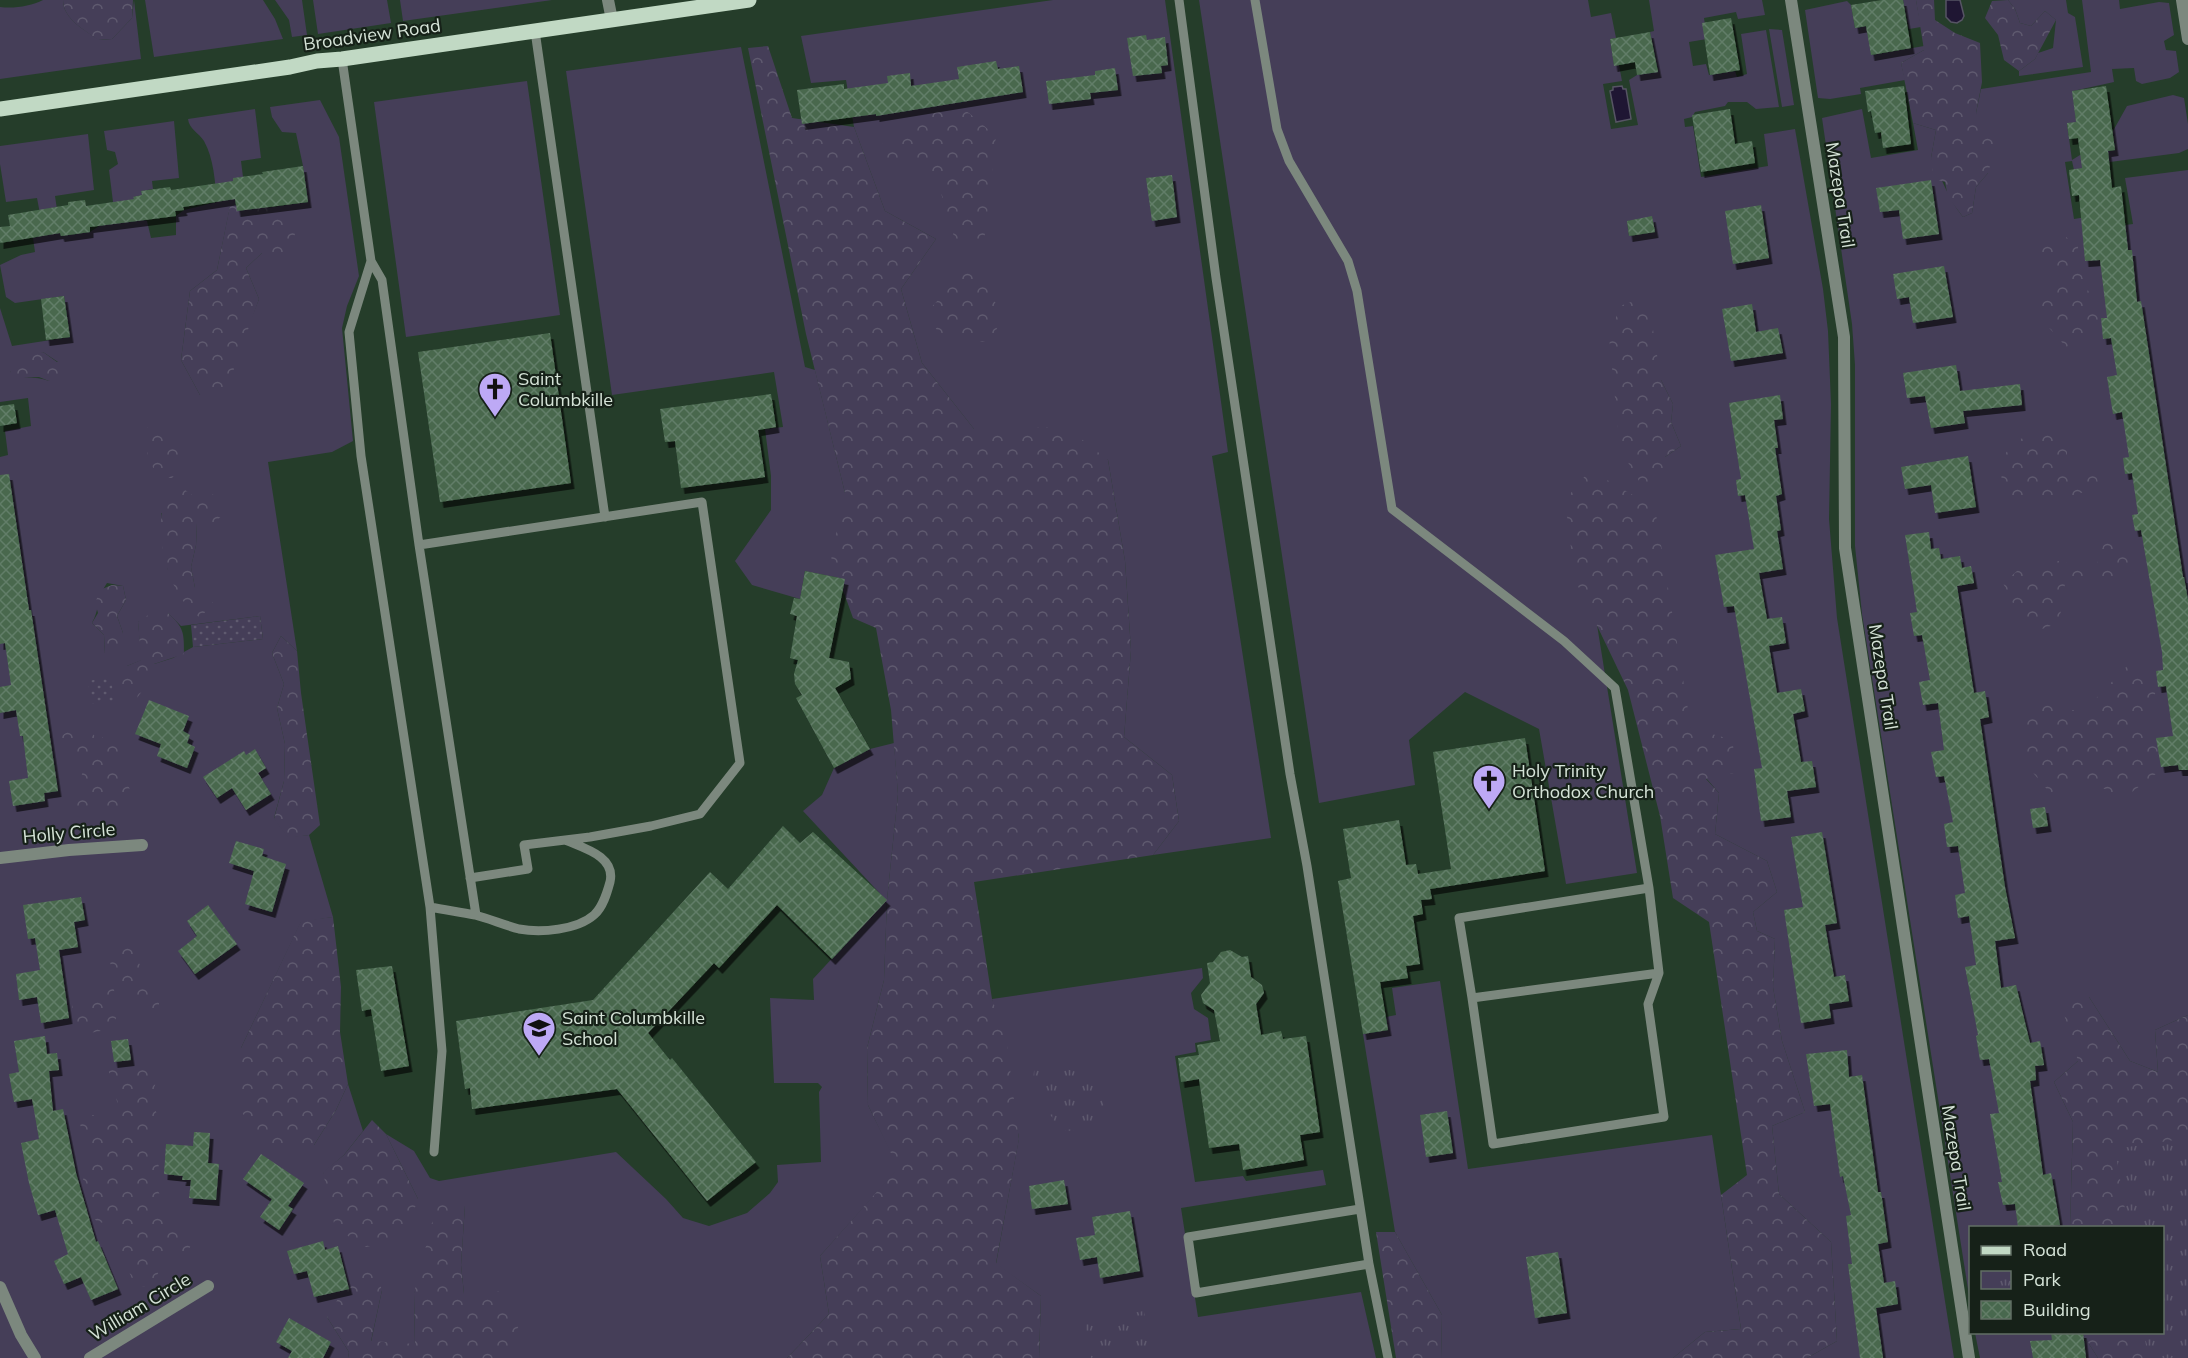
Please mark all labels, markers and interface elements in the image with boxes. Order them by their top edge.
street label: Broadview Road [302,13,442,56]
street label: Mazepa Trail [1821,140,1860,249]
place label: Saint Columbkille [518,367,613,411]
church icon: Saint Columbkille [477,371,513,418]
street label: Mazepa Trail [1864,622,1903,731]
place label: Holy Trinity Orthodox Church [1512,759,1654,803]
church icon: Holy Trinity Orthodox Church [1471,763,1507,810]
street label: Holly Circle [22,817,116,848]
place label: Saint Columbkille School [562,1006,705,1050]
school or university icon: Saint Columbkille School [521,1010,557,1057]
street label: Mazepa Trail [1937,1103,1976,1212]
legend [1969,1226,2164,1334]
text: Road [2023,1238,2067,1261]
street label: William Circle [85,1267,195,1346]
text: Park [2023,1268,2062,1291]
text: Building [2023,1298,2091,1321]

